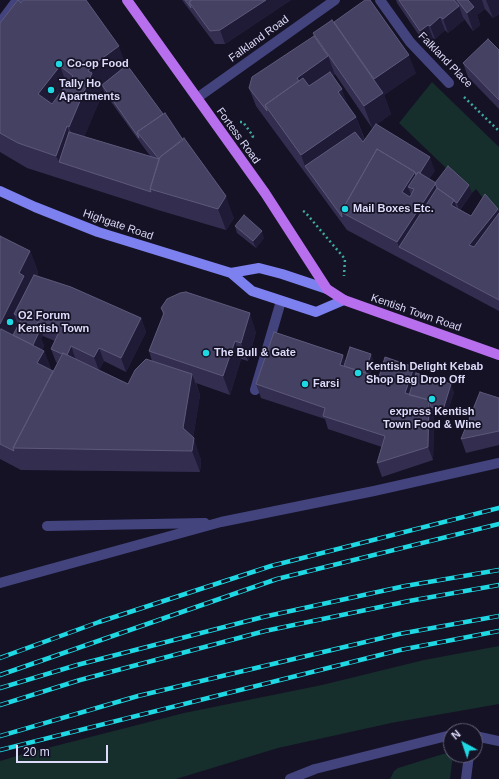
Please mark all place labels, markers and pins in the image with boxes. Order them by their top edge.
place label: Co-op Food [67,57,129,71]
marker: Co-op Food [54,59,64,69]
place label: Tally Ho Apartments [59,77,120,103]
marker: Tally Ho Apartments [46,85,56,95]
place label: Mail Boxes Etc. [353,202,434,216]
marker: Mail Boxes Etc. [340,204,350,214]
place label: O2 Forum Kentish Town [18,309,89,335]
marker: O2 Forum Kentish Town [5,317,15,327]
place label: The Bull & Gate [214,346,296,360]
marker: The Bull & Gate [201,348,211,358]
place label: Kentish Delight Kebab Shop Bag Drop Off [366,360,483,386]
marker: Kentish Delight Kebab Shop Bag Drop Off [353,368,363,378]
place label: Farsi [313,377,339,391]
marker: Farsi [300,379,310,389]
marker: express Kentish Town Food & Wine [427,394,437,404]
place label: express Kentish Town Food & Wine [383,405,481,431]

